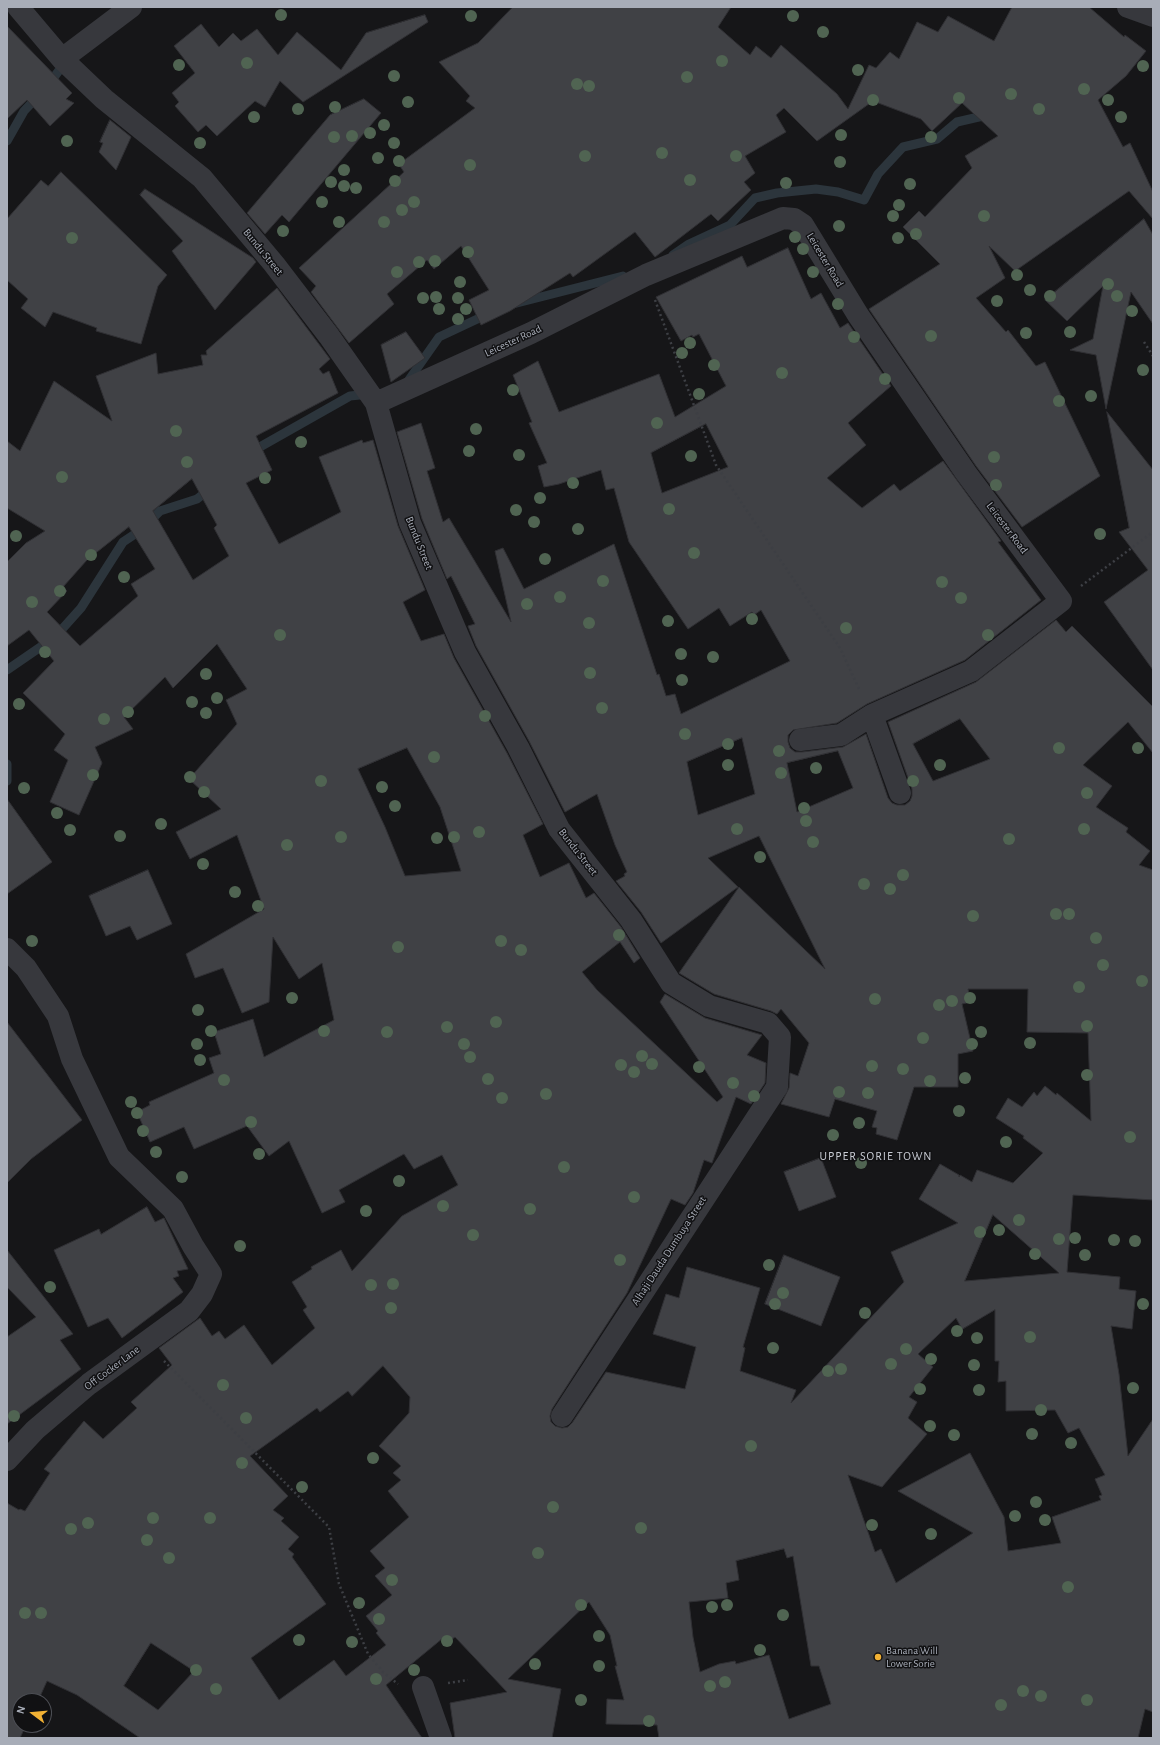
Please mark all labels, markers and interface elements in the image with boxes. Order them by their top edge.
street label: Bundu Street [240,226,286,278]
street label: Leicester Road [804,230,846,290]
street label: Leicester Road [482,322,544,360]
street label: Leicester Road [983,500,1031,556]
street label: Bundu Street [402,515,436,571]
street label: Bundu Street [556,826,600,878]
district label: UPPER SORIE TOWN [819,1149,933,1163]
street label: Alhaji Dauda Dumbuya Street [629,1194,709,1308]
street label: Off Cocker Lane [82,1343,142,1393]
place label: Banana Will Lower Sorie [886,1644,938,1670]
marker: Banana Will Lower Sorie [873,1652,883,1662]
north arrow [12,1693,52,1733]
text: N [15,1705,27,1715]

